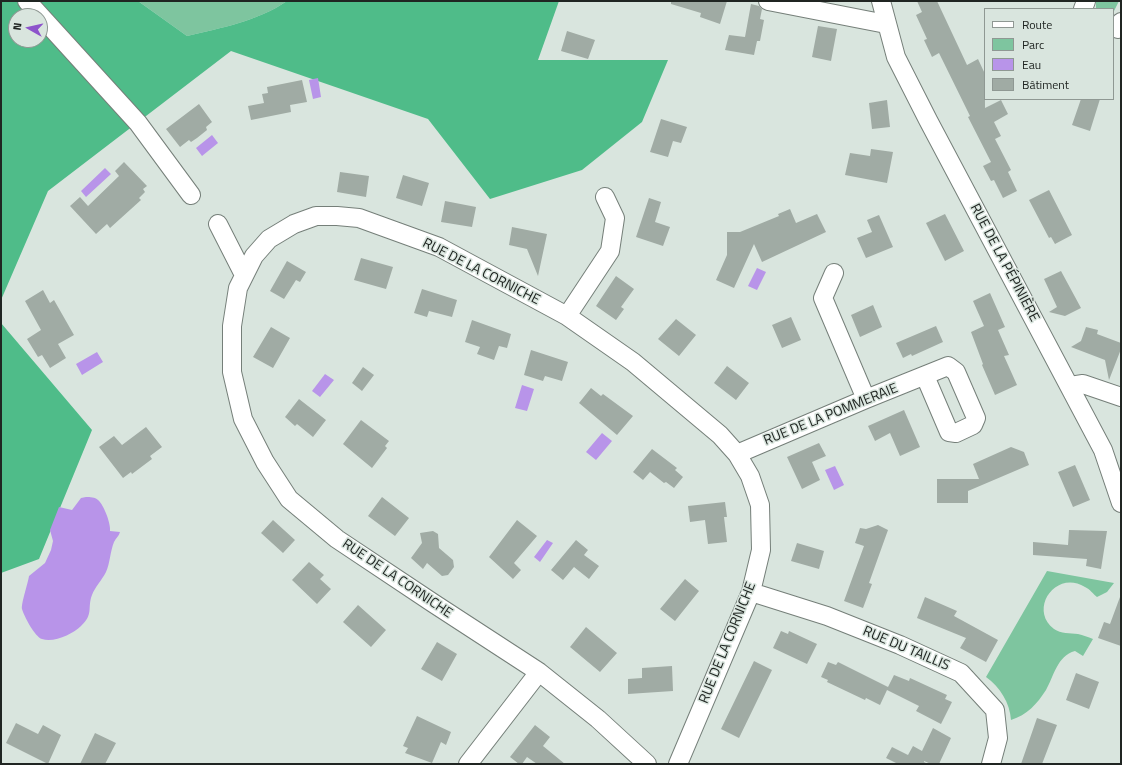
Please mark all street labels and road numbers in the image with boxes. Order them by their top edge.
street label: RUE DE LA PÉPINIÈRE [966,201,1042,325]
street label: RUE DE LA CORNICHE [420,235,542,309]
street label: RUE DE LA POMMERAIE [761,380,901,450]
street label: RUE DE LA CORNICHE [339,536,455,622]
street label: RUE DE LA CORNICHE [696,580,760,706]
street label: RUE DU TAILLIS [860,623,952,675]

